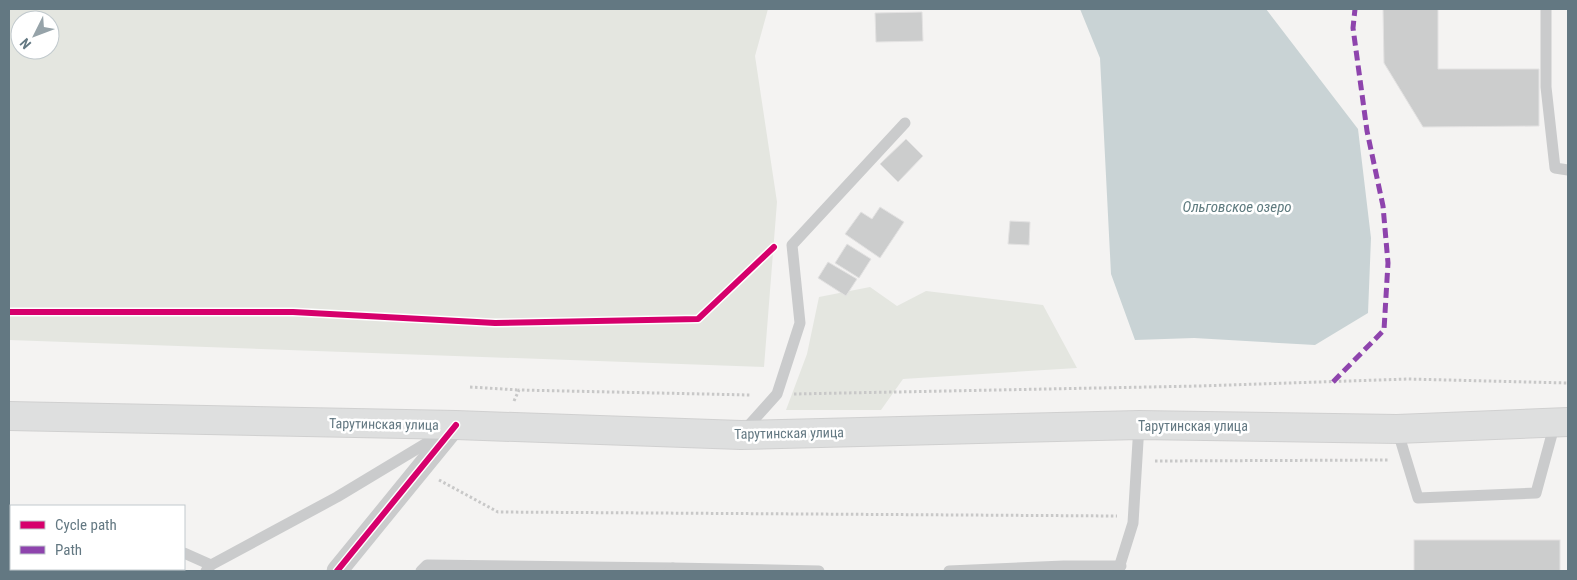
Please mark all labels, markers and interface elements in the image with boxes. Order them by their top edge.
north arrow [10,10,60,60]
text: N [17,35,34,52]
water label: Ольговское озеро [1182,198,1292,216]
street label: Тарутинская улица [329,415,439,433]
street label: Тарутинская улица [1138,418,1248,434]
street label: Тарутинская улица [734,424,844,442]
legend [10,505,185,570]
text: Cycle path [55,516,117,534]
text: Path [55,541,82,559]

